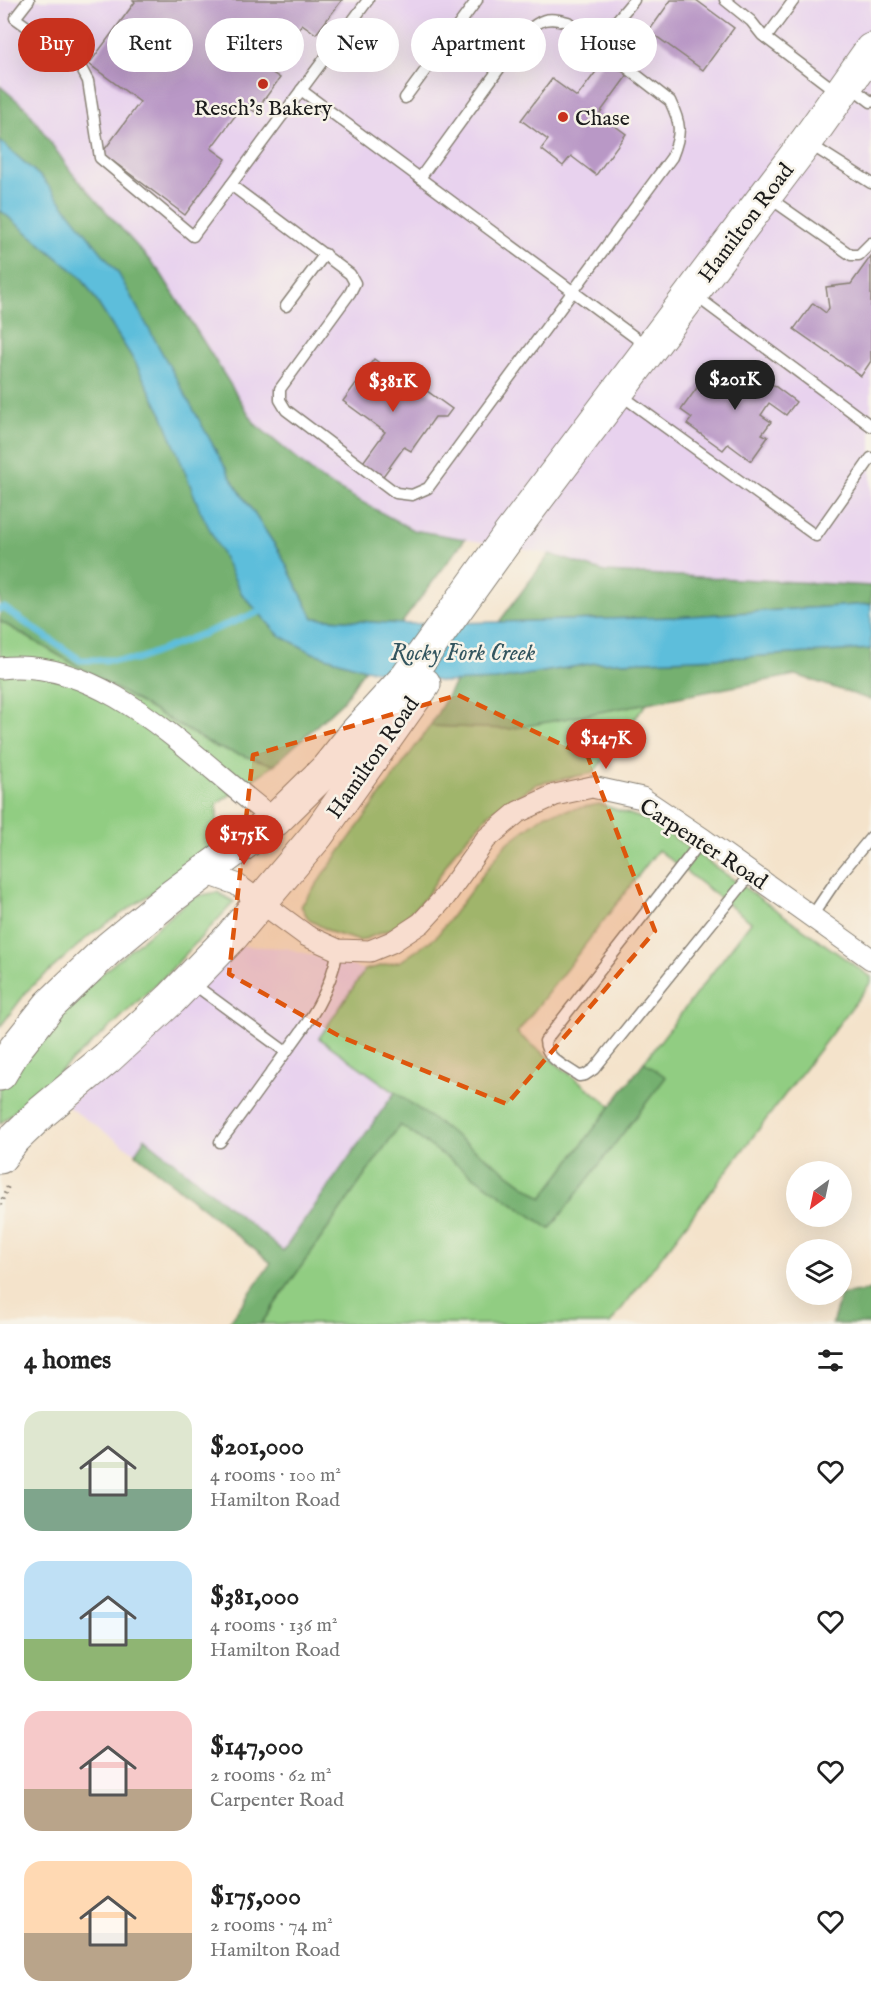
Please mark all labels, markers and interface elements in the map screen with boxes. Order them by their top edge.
chip: Buy [18,18,95,72]
chip: Rent [107,18,193,72]
chip: Filters [205,18,304,72]
chip: New [316,18,399,72]
chip: Apartment [411,18,546,72]
chip: House [558,18,657,72]
marker: Resch's Bakery [256,77,270,91]
place label: Resch's Bakery [194,95,333,123]
place label: Chase [575,105,630,133]
marker: Chase [556,110,570,124]
street label: Hamilton Road [692,158,801,289]
pin: $201K [693,360,777,411]
pin: $381K [351,362,435,413]
text: $201K [709,367,761,392]
text: $381K [369,369,417,394]
water label: Rocky Fork Creek [391,638,536,669]
street label: Hamilton Road [321,691,426,825]
pin: $147K [564,719,648,770]
text: $147K [580,726,632,751]
street label: Carpenter Road [634,793,773,897]
pin: $175K [202,815,286,866]
text: $175K [219,822,269,847]
north arrow [786,1161,852,1227]
map controls [786,1161,852,1305]
button: layers [786,1239,852,1305]
text: 4 homes [24,1344,111,1377]
icon: filters [814,1344,847,1377]
text: $201,000 [210,1430,304,1463]
icon: home [72,1435,144,1507]
icon: heart [814,1455,847,1488]
text: 4 rooms · 100 m² [210,1463,341,1488]
text: Hamilton Road [210,1488,340,1513]
text: $381,000 [210,1580,299,1613]
icon: home [72,1585,144,1657]
icon: heart [814,1605,847,1638]
text: 4 rooms · 136 m² [210,1613,337,1638]
text: Hamilton Road [210,1638,340,1663]
text: $147,000 [210,1730,303,1763]
icon: home [72,1735,144,1807]
icon: heart [814,1755,847,1788]
text: 2 rooms · 62 m² [210,1763,332,1788]
text: Carpenter Road [210,1788,344,1813]
text: $175,000 [210,1880,301,1913]
icon: home [72,1885,144,1957]
icon: heart [814,1905,847,1938]
text: 2 rooms · 74 m² [210,1913,333,1938]
text: Hamilton Road [210,1938,340,1963]

